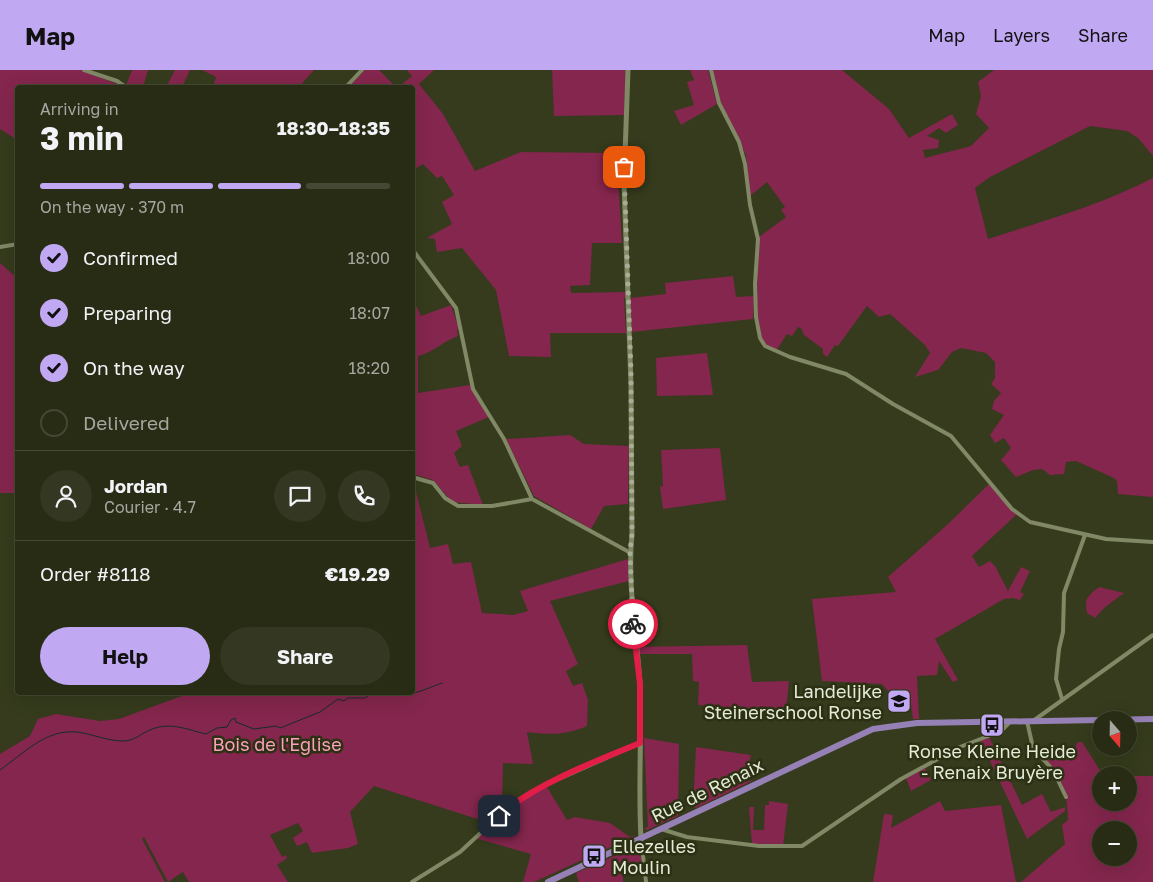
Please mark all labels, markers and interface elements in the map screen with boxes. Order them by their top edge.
text: Map [25,21,75,50]
text: Map [928,24,965,46]
text: Layers [993,24,1050,46]
text: Share [1078,24,1128,46]
text: Arriving in [40,99,119,119]
text: 18:30–18:35 [277,116,390,139]
text: 3 min [40,119,124,157]
pin [603,146,645,188]
icon: bag [610,153,638,181]
text: On the way · 370 m [40,197,184,217]
icon: check [40,244,68,272]
text: Confirmed [83,246,178,269]
text: 18:00 [348,248,390,268]
icon: check [40,299,68,327]
text: Preparing [83,301,172,324]
text: 18:07 [349,303,390,323]
icon: check [40,354,68,382]
text: On the way [83,356,185,379]
text: 18:20 [348,358,390,378]
text: Delivered [83,411,170,434]
button: person [40,470,92,522]
button: chat [274,470,326,522]
button: phone [338,470,390,522]
text: Jordan [104,474,168,497]
text: Courier · 4.7 [104,497,196,517]
text: Order #8118 [40,562,151,585]
text: €19.29 [325,562,390,585]
courier [608,599,658,649]
icon: bike [619,610,647,638]
button: Help [40,627,210,685]
button: Share [220,627,390,685]
place label: Landelijke Steinerschool Ronse [704,680,882,723]
school or university icon: Landelijke Steinerschool Ronse [886,688,912,714]
north arrow [1092,711,1138,756]
map controls [1092,711,1137,866]
bus stop icon: Ronse Kleine Heide - Renaix Bruyère [979,712,1005,738]
park label: Bois de l'Eglise [212,733,342,755]
place label: Ronse Kleine Heide - Renaix Bruyère [908,740,1076,783]
street label: Rue de Renaix [647,753,767,827]
button: + [1092,766,1137,811]
pin [478,795,520,837]
icon: home [485,802,513,830]
button: − [1092,821,1137,866]
place label: Ellezelles Moulin [612,835,696,878]
bus stop icon: Ellezelles Moulin [581,843,607,869]

